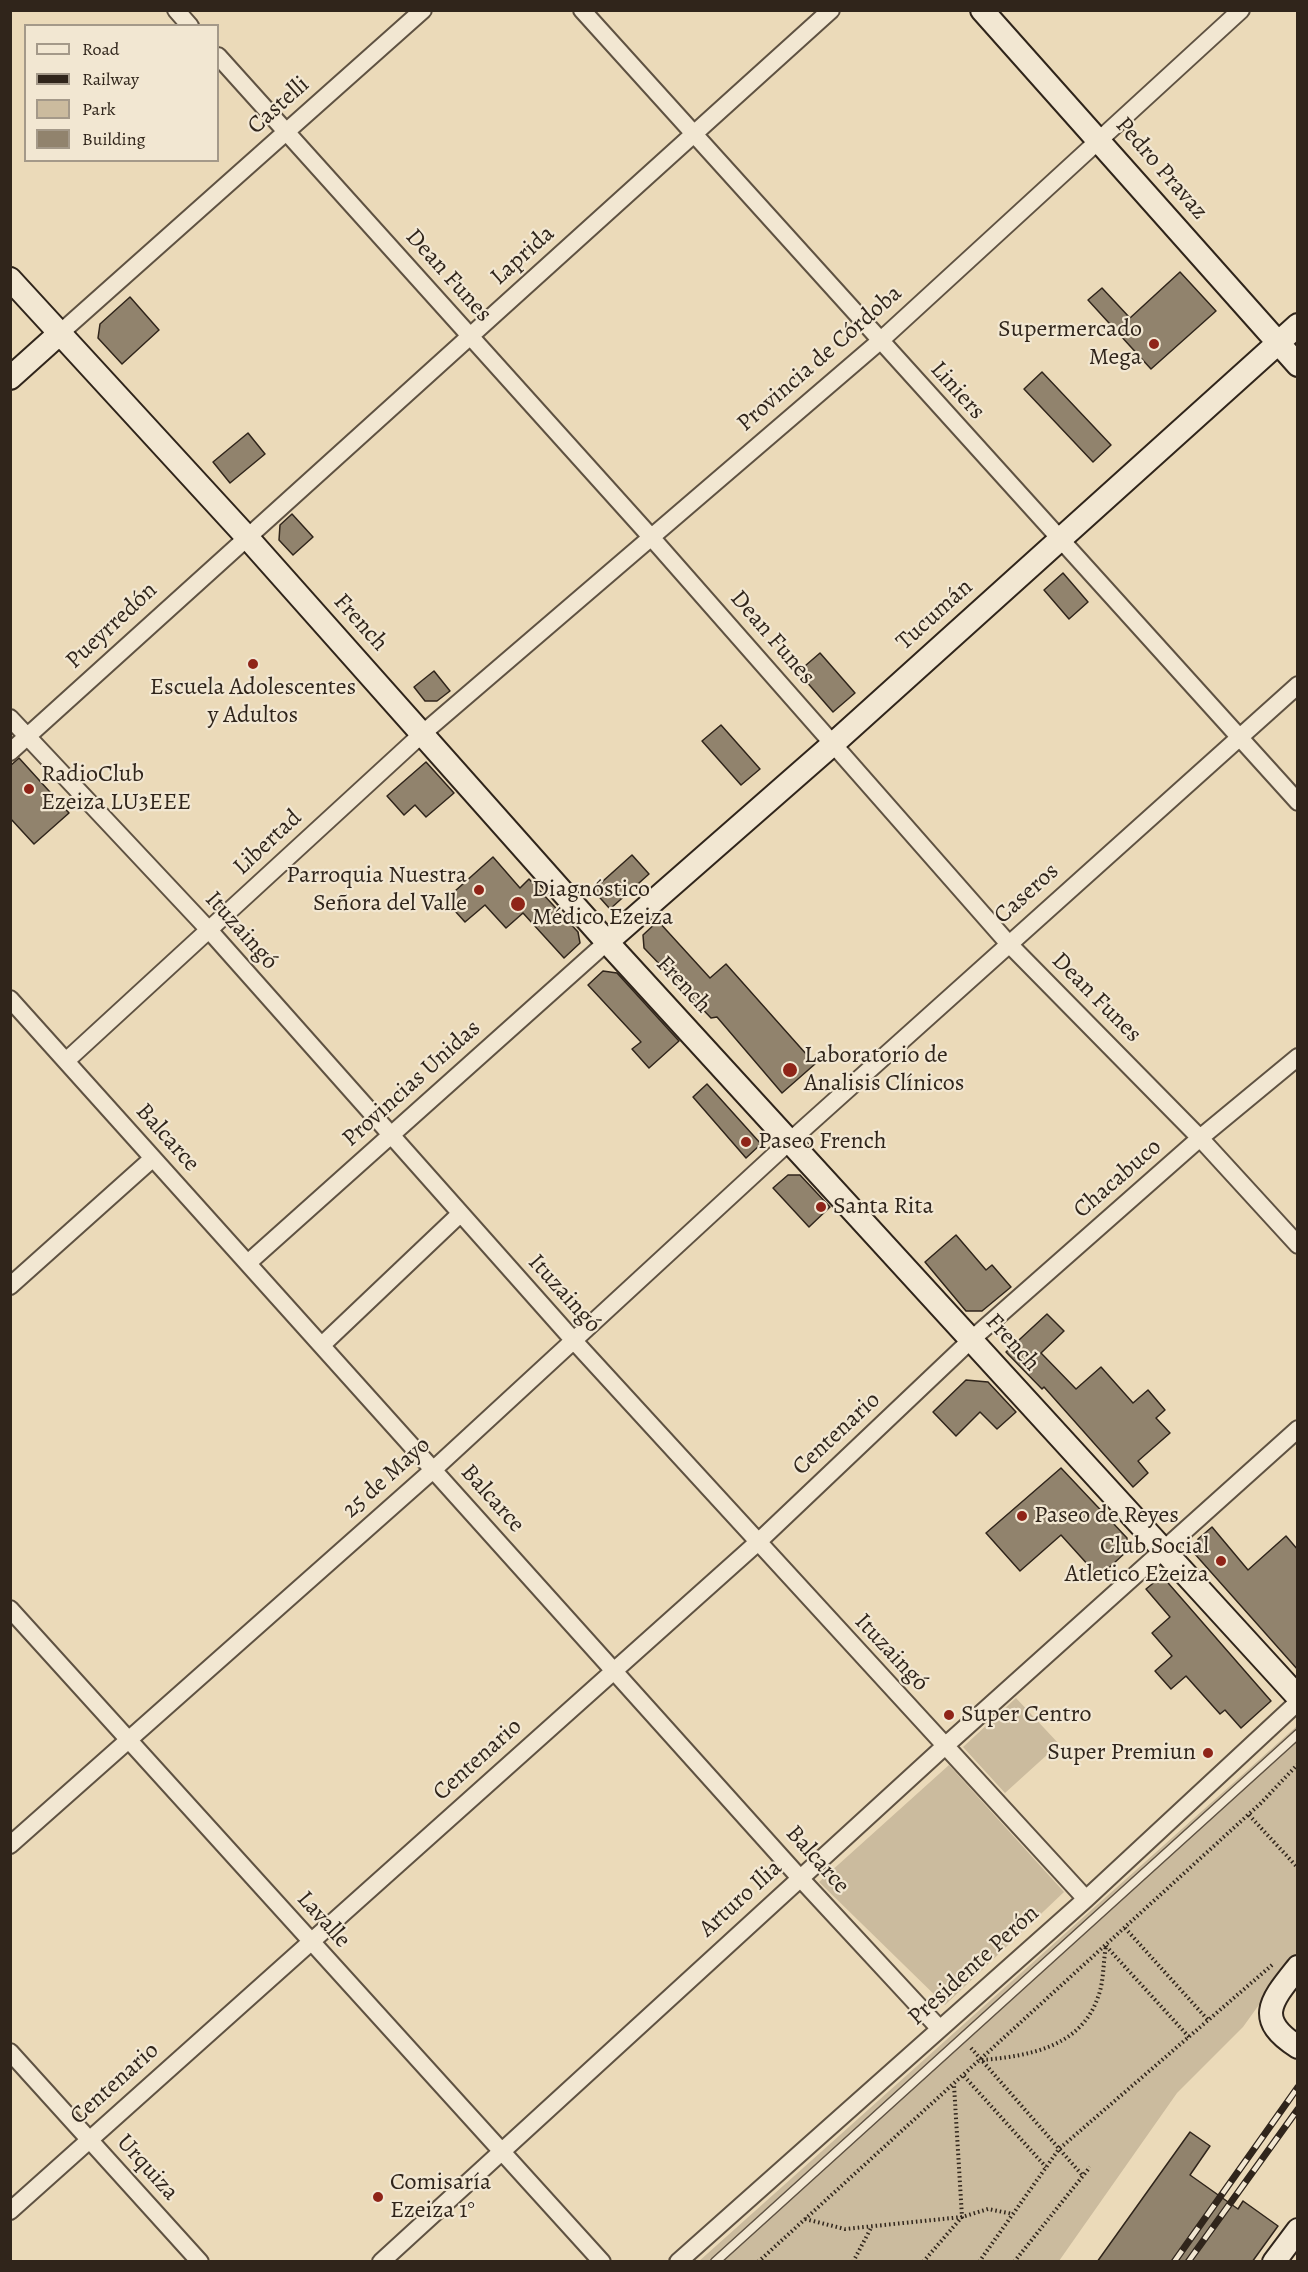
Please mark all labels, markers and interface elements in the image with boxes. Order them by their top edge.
legend [24,24,219,162]
text: Road [82,37,119,61]
text: Railway [82,67,139,91]
street label: Castelli [242,71,316,141]
text: Park [82,97,116,121]
street label: Pedro Pravaz [1109,112,1213,226]
text: Building [82,127,146,151]
street label: Laprida [485,220,561,292]
street label: Dean Funes [399,223,497,329]
street label: Provincia de Córdoba [732,280,908,438]
place label: Supermercado Mega [998,316,1142,372]
marker: Supermercado Mega [1147,337,1161,351]
street label: Liniers [923,356,991,426]
street label: Tucumán [891,573,979,657]
street label: Pueyrredón [60,576,164,676]
street label: Dean Funes [723,585,821,691]
street label: French [327,588,393,658]
marker: Escuela Adolescentes y Adultos [246,657,260,671]
place label: Escuela Adolescentes y Adultos [150,674,356,730]
place label: RadioClub Ezeiza LU3EEE [41,761,191,817]
marker: RadioClub Ezeiza LU3EEE [22,782,36,796]
street label: Libertad [228,804,308,882]
street label: Caseros [989,857,1065,931]
place label: Parroquia Nuestra Señora del Valle [286,862,467,918]
place label: Diagnóstico Médico Ezeiza [532,876,673,932]
marker: Parroquia Nuestra Señora del Valle [472,883,486,897]
street label: Ituzaingó [198,886,284,976]
marker: Diagnóstico Médico Ezeiza [509,895,527,913]
street label: Dean Funes [1045,947,1147,1049]
street label: French [649,950,717,1020]
street label: Provincias Unidas [337,1014,487,1154]
place label: Laboratorio de Analisis Clínicos [804,1042,964,1098]
marker: Laboratorio de Analisis Clínicos [781,1061,799,1079]
street label: Balcarce [129,1098,205,1178]
place label: Paseo French [758,1128,887,1156]
street label: Chacabuco [1068,1133,1168,1225]
marker: Paseo French [739,1135,753,1149]
place label: Santa Rita [833,1193,934,1221]
marker: Santa Rita [814,1200,828,1214]
street label: Ituzaingó [521,1249,607,1339]
street label: French [979,1308,1045,1378]
street label: Centenario [787,1386,887,1482]
street label: 25 de Mayo [337,1431,437,1525]
street label: Balcarce [454,1459,530,1539]
place label: Paseo de Reyes [1034,1502,1179,1530]
marker: Paseo de Reyes [1015,1509,1029,1523]
place label: Club Social Atletico Ezeiza [1065,1533,1209,1589]
marker: Club Social Atletico Ezeiza [1214,1554,1228,1568]
street label: Ituzaingó [848,1608,934,1698]
place label: Super Centro [961,1701,1091,1729]
marker: Super Centro [942,1708,956,1722]
street label: Centenario [428,1713,528,1807]
place label: Super Premiun [1047,1739,1196,1767]
marker: Super Premiun [1201,1746,1215,1760]
street label: Balcarce [779,1820,855,1900]
street label: Arturo Ilia [694,1854,788,1944]
street label: Lavalle [290,1886,356,1954]
street label: Presidente Perón [903,1900,1045,2032]
street label: Centenario [65,2037,165,2131]
street label: Urquiza [110,2129,184,2207]
place label: Comisaría Ezeiza 1° [390,2169,491,2225]
marker: Comisaría Ezeiza 1° [371,2190,385,2204]

